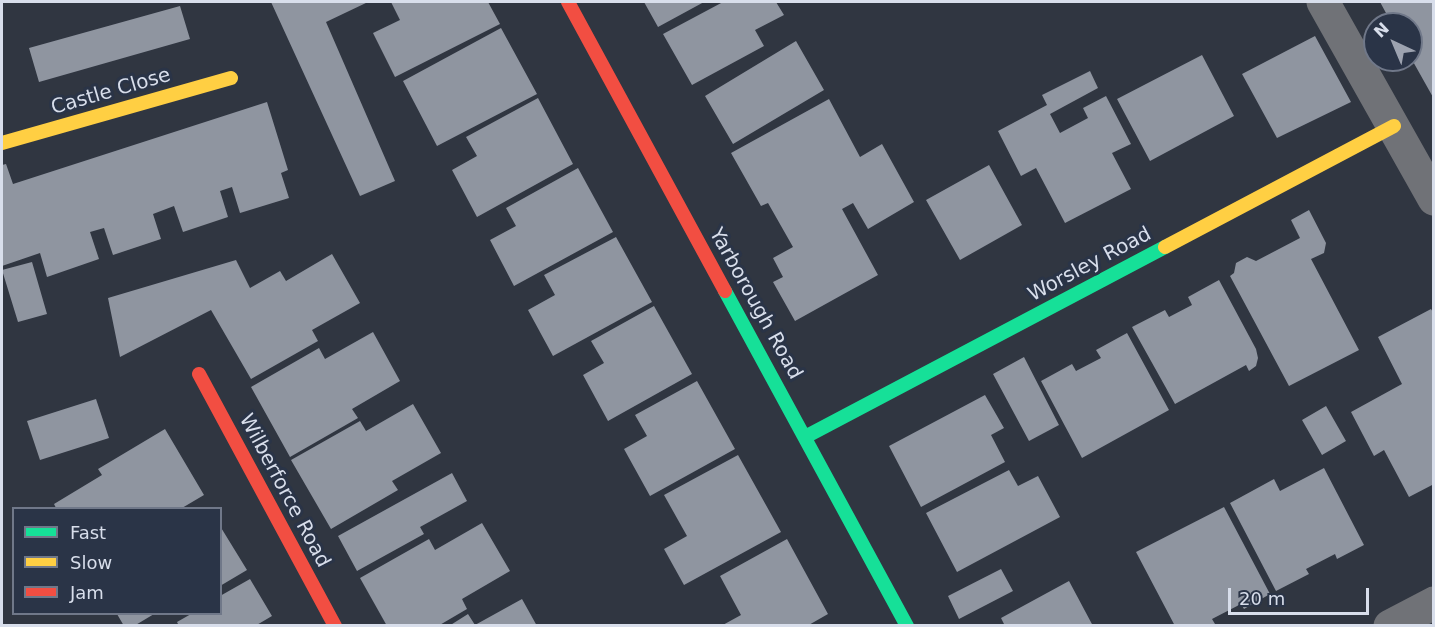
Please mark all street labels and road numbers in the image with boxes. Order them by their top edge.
street label: Castle Close [48,63,174,121]
street label: Worsley Road [1024,223,1156,307]
street label: Yarborough Road [703,224,807,384]
street label: Wilberforce Road [233,410,335,572]

